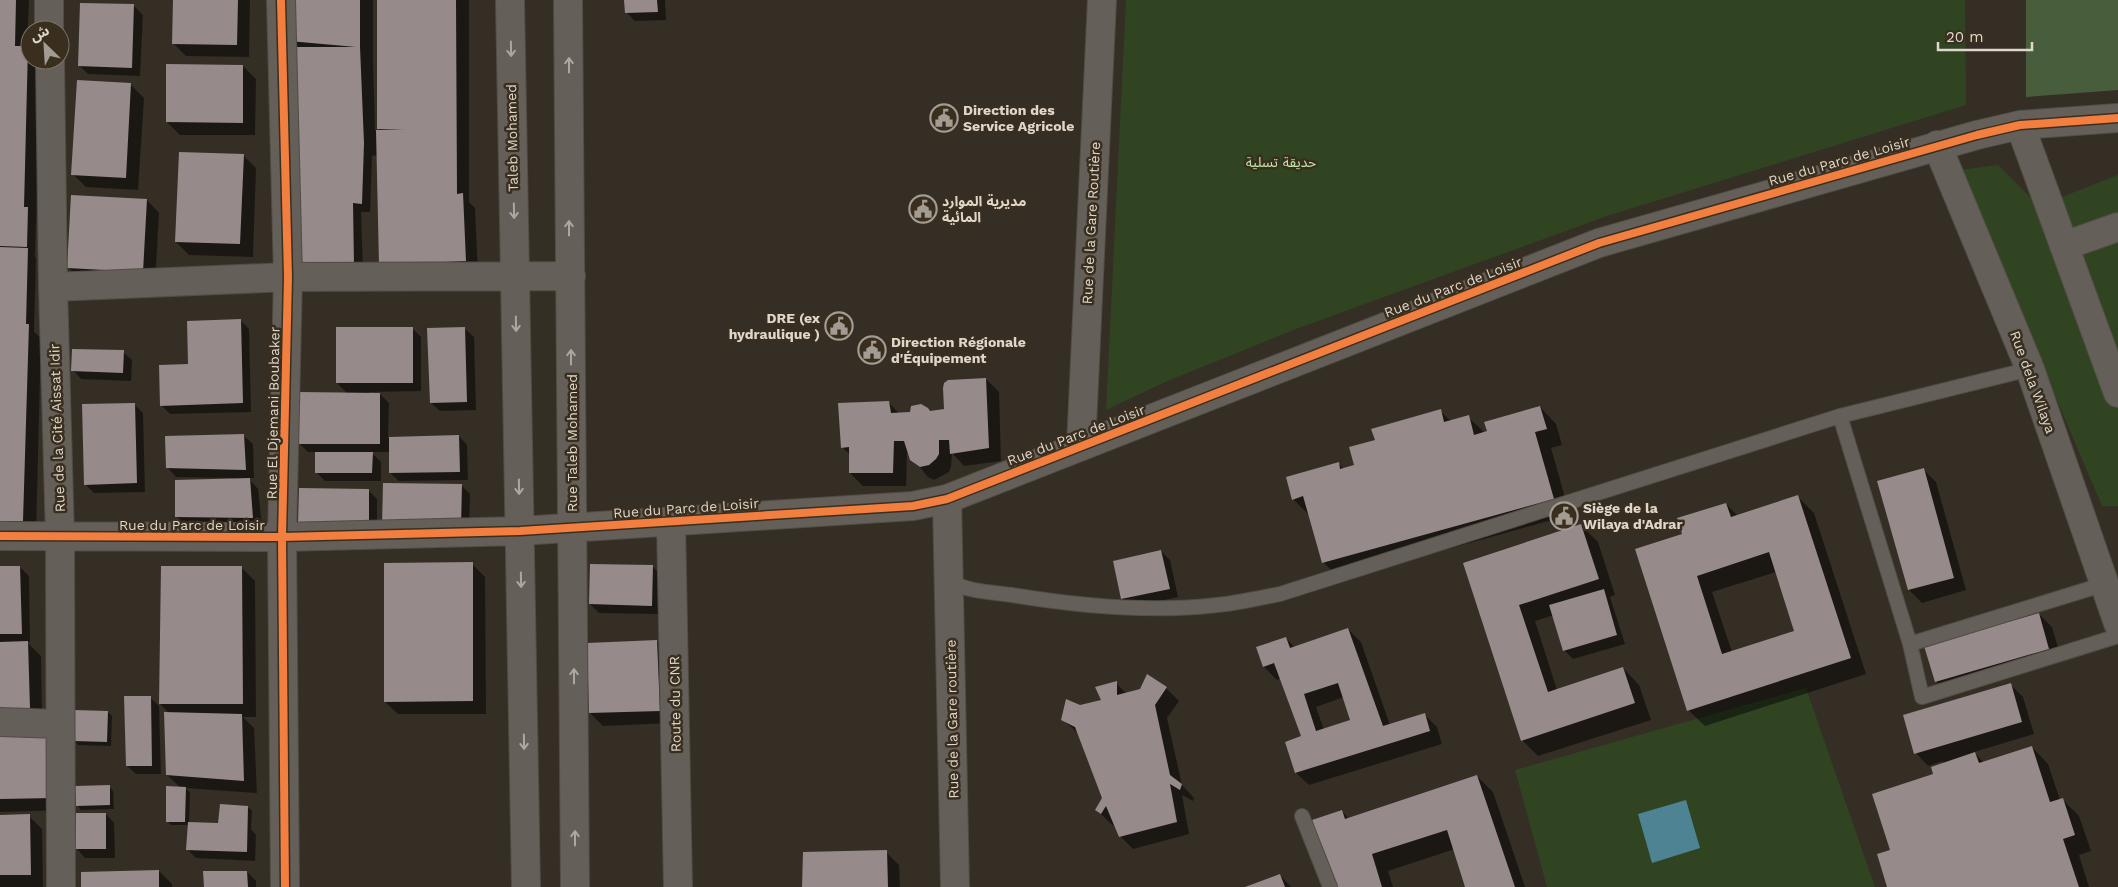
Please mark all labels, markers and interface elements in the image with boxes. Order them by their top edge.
north arrow [20,20,70,70]
scale bar [1938,20,2032,52]
text: ش [27,22,52,45]
text: 20 m [1946,28,1984,46]
one-way arrow [506,40,516,56]
one-way arrow [564,57,574,74]
street label: Taleb Mohamed [503,84,521,192]
place label: Direction des Service Agricole [963,102,1074,134]
public building icon: Direction des Service Agricole [929,103,959,133]
street label: Rue du Parc de Loisir [1767,133,1912,189]
street label: Rue de la Gare Routière [1079,141,1103,305]
park label: حديقة تسلية [1246,154,1316,170]
place label: مديرية الموارد المائية [942,193,1026,225]
public building icon: مديرية الموارد المائية [908,194,938,224]
one-way arrow [509,202,519,219]
one-way arrow [564,220,574,236]
street label: Rue du Parc de Loisir [1382,253,1524,321]
place label: DRE (ex hydraulique ) [729,310,821,342]
public building icon: DRE (ex hydraulique ) [824,311,854,341]
one-way arrow [511,316,521,332]
street label: Rue El Djemani Boubaker [263,326,283,500]
street label: Rue dela Wilaya [2007,329,2059,435]
place label: Direction Régionale d'Équipement [891,334,1026,366]
public building icon: Direction Régionale d'Équipement [857,335,887,365]
street label: Rue de la Cité Aissat Idir [46,343,68,513]
one-way arrow [566,349,576,366]
street label: Rue Taleb Mohamed [564,374,580,512]
street label: Rue du Parc de Loisir [1005,401,1147,469]
one-way arrow [514,478,524,494]
street label: Rue du Parc de Loisir [613,495,760,521]
place label: Siège de la Wilaya d'Adrar [1583,500,1683,532]
public building icon: Siège de la Wilaya d'Adrar [1549,501,1579,531]
street label: Rue du Parc de Loisir [119,517,265,533]
one-way arrow [516,572,526,588]
street label: Rue de la Gare routière [943,639,961,799]
street label: Route du CNR [666,656,684,752]
one-way arrow [569,668,579,684]
one-way arrow [519,734,529,750]
one-way arrow [570,831,580,847]

